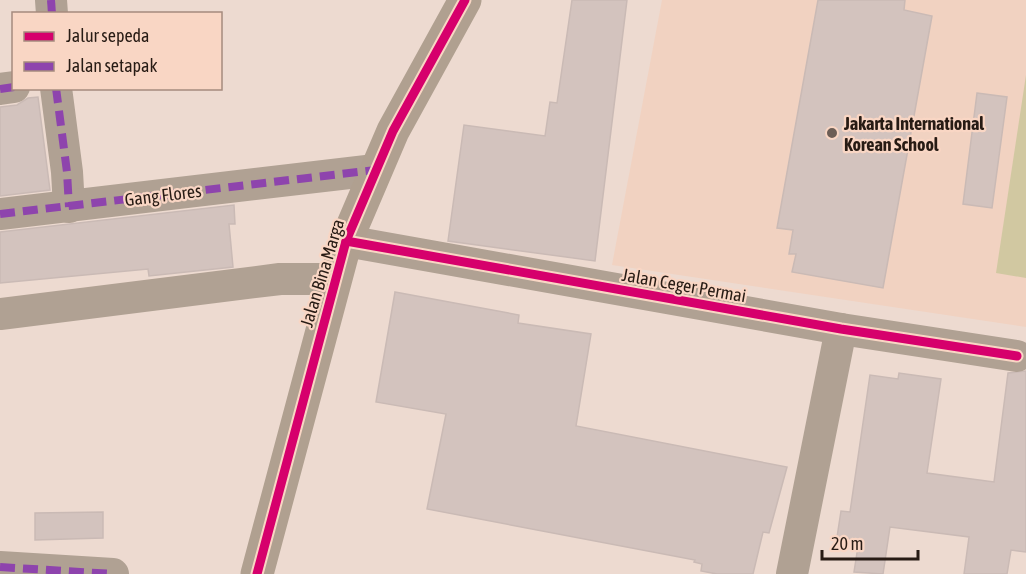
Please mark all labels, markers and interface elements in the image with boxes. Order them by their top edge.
legend [12,12,222,90]
text: Jalur sepeda [66,25,149,46]
text: Jalan setapak [66,55,157,76]
place label: Jakarta International Korean School [843,113,984,155]
marker: Jakarta International Korean School [825,126,839,140]
street label: Gang Flores [124,180,202,210]
street label: Jalan Bina Marga [296,217,348,329]
street label: Jalan Ceger Permai [620,264,748,306]
scale bar [822,523,918,561]
text: 20 m [831,533,863,554]

